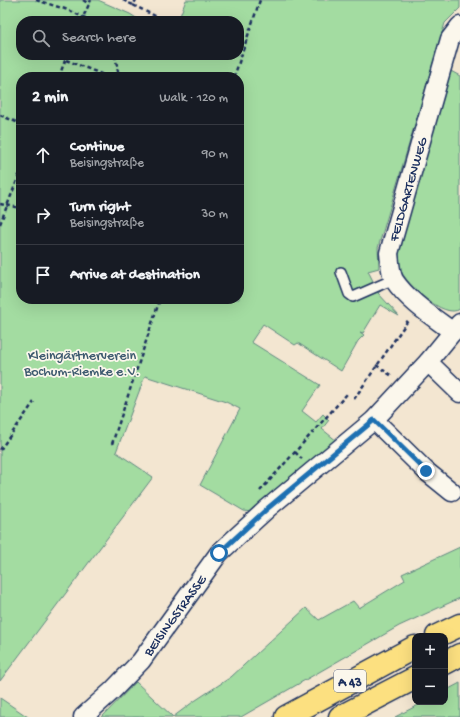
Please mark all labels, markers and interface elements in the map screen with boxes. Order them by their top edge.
search box [16,16,244,60]
icon: search [30,27,52,49]
text: Search here [62,29,136,47]
text: 2 min [32,88,68,108]
text: Walk · 120 m [160,91,228,106]
street label: FELDGARTENWEG [386,135,433,245]
text: Continue [70,138,124,156]
icon: ahead [32,144,54,166]
text: 90 m [202,147,228,162]
text: Beisingstraße [70,156,144,171]
text: Turn right [70,198,130,216]
icon: right [32,204,54,226]
text: 30 m [202,207,228,222]
text: Beisingstraße [70,216,144,231]
icon: arrive [32,264,54,286]
text: Arrive at destination [70,266,200,284]
park label: Kleingärtnerverein Bochum-Riemke e.V. [23,348,140,381]
route end [417,462,435,480]
route start [210,544,228,562]
street label: BEISINGSTRASSE [140,572,212,661]
map controls [412,633,448,705]
button: + [412,633,448,669]
button: − [412,669,448,705]
road number: A 43 [334,670,366,692]

